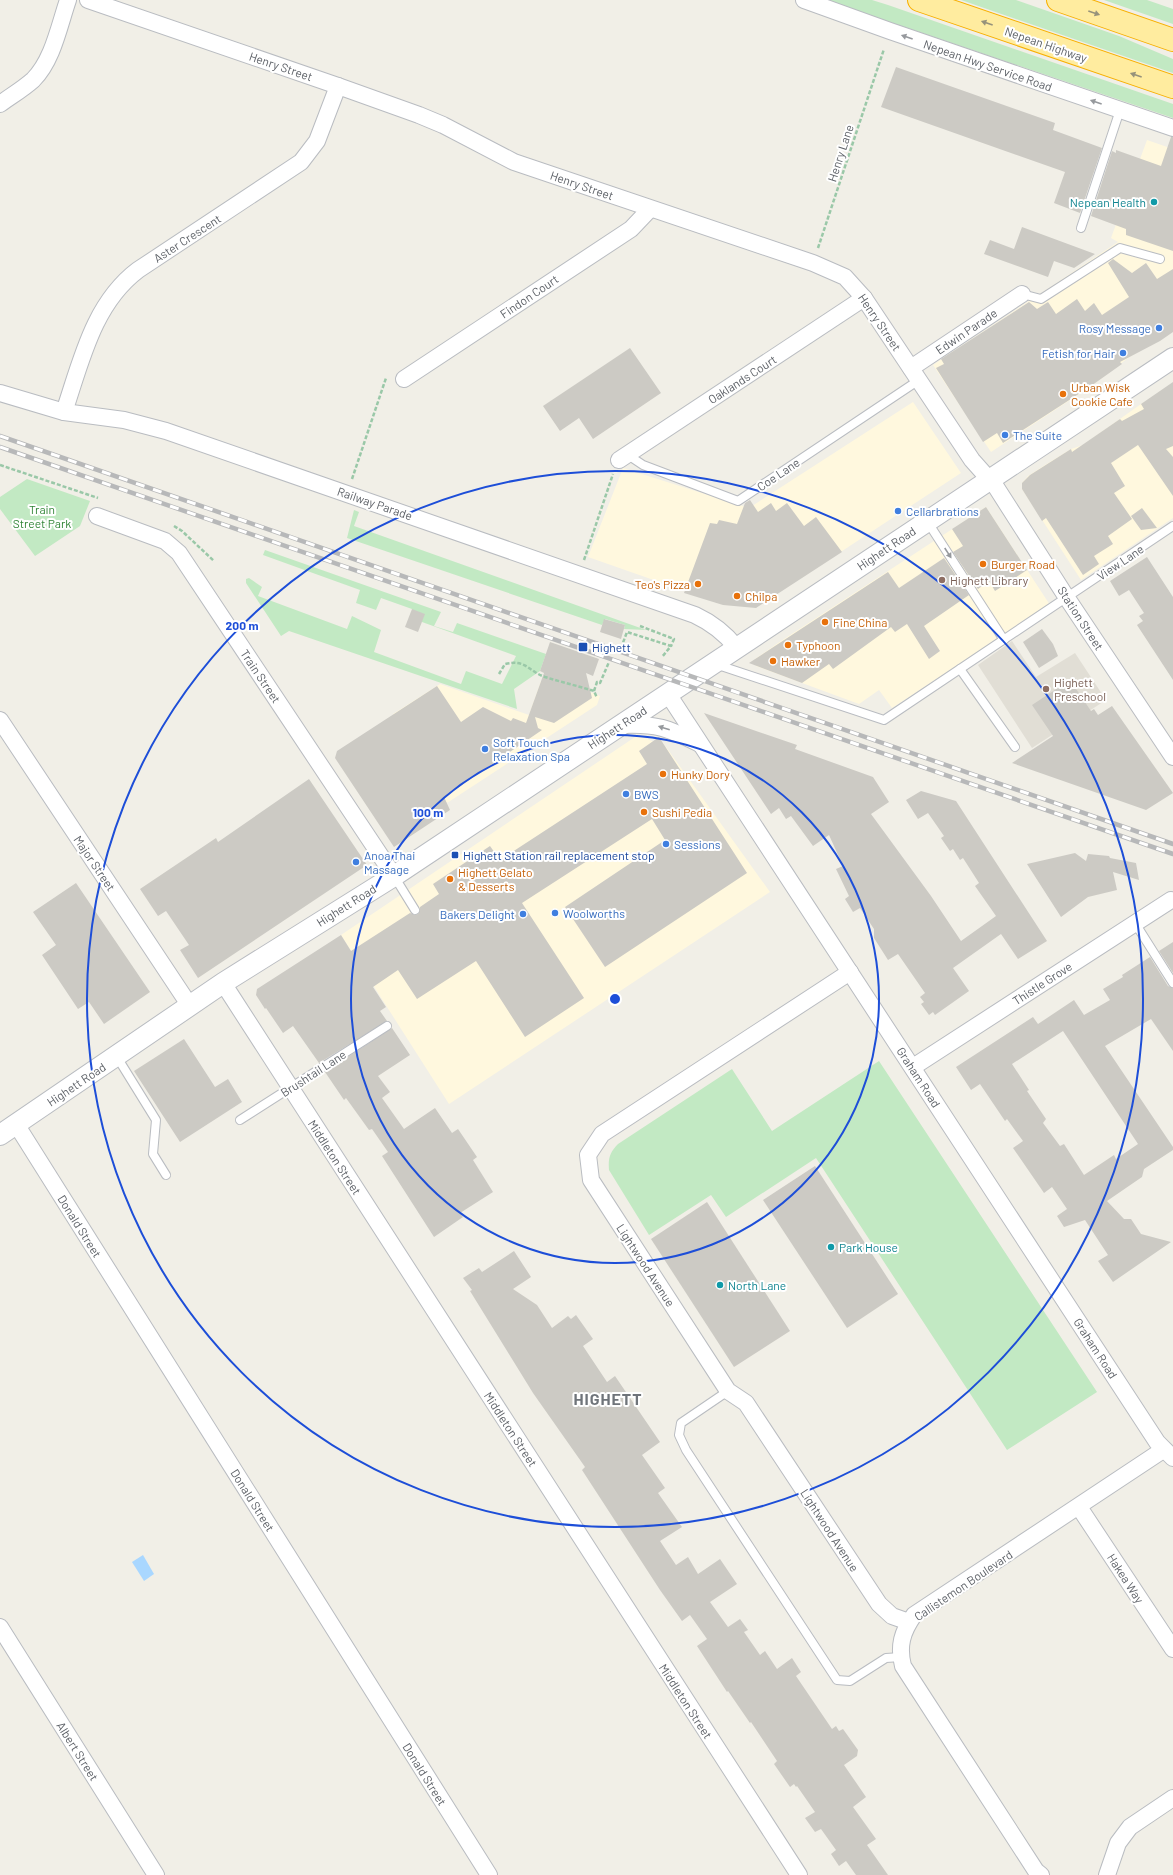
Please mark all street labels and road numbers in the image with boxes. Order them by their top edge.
street label: Nepean Highway [1003,23,1089,65]
street label: Nepean Hwy Service Road [922,36,1054,94]
street label: Henry Street [247,49,315,83]
street label: Henry Lane [824,123,856,183]
street label: Henry Street [548,168,616,202]
street label: Aster Crescent [151,211,223,265]
street label: Findon Court [497,271,561,321]
street label: Henry Street [856,291,904,353]
street label: Edwin Parade [933,305,999,357]
street label: Oaklands Court [705,352,779,406]
street label: Coe Lane [754,455,802,493]
street label: Railway Parade [336,484,414,522]
street label: Highett Road [854,523,918,573]
street label: View Lane [1094,541,1146,583]
street label: Station Street [1055,584,1107,652]
street label: Train Street [238,647,284,705]
street label: Highett Road [585,703,649,751]
street label: Major Street [71,833,119,893]
street label: Highett Road [314,881,378,929]
street label: Thistle Grove [1010,959,1074,1007]
street label: Graham Road [894,1044,944,1110]
street label: Brushtail Lane [278,1047,348,1099]
street label: Highett Road [44,1059,108,1109]
street label: Middleton Street [306,1117,364,1197]
street label: Donald Street [55,1192,105,1260]
street label: Lightwood Avenue [614,1221,678,1309]
street label: Graham Road [1071,1315,1121,1381]
street label: Middleton Street [482,1389,540,1469]
street label: Donald Street [228,1466,278,1534]
street label: Lightwood Avenue [798,1486,862,1574]
street label: Callistemon Boulevard [911,1547,1015,1623]
street label: Hakea Way [1105,1551,1147,1606]
street label: Middleton Street [657,1661,715,1741]
street label: Albert Street [54,1719,102,1783]
street label: Donald Street [400,1740,450,1808]

